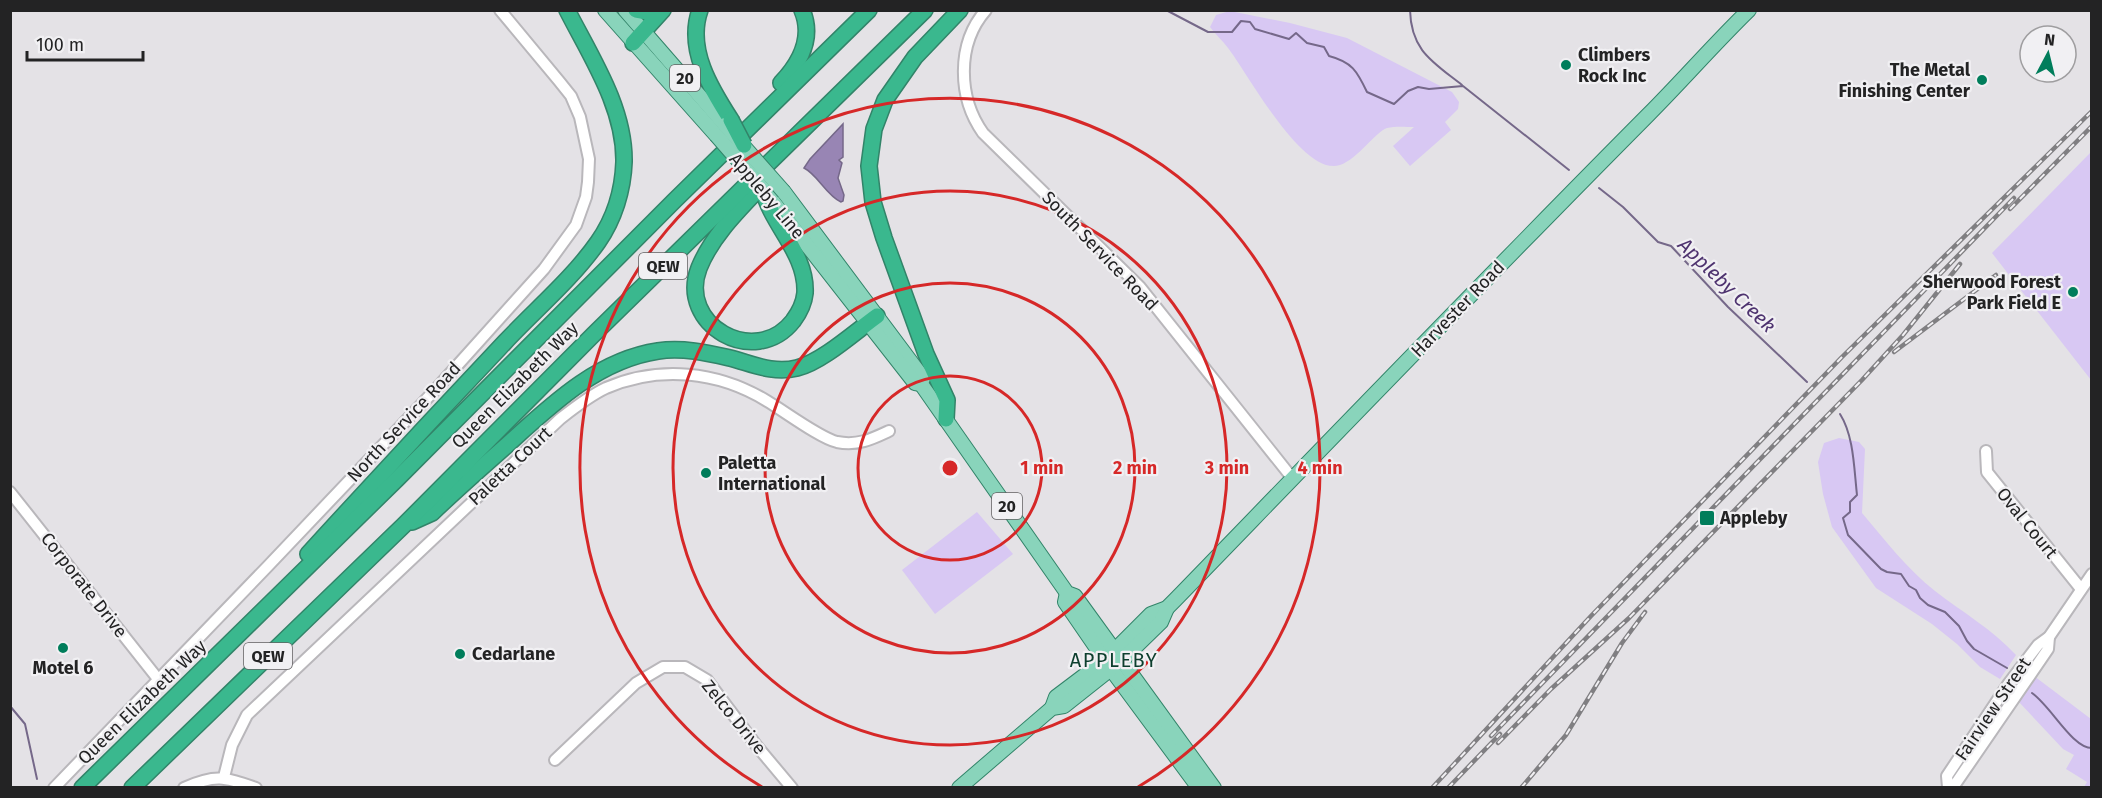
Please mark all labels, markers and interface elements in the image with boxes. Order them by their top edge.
scale bar [27,24,142,62]
north arrow [2018,24,2078,84]
text: N [2043,30,2056,50]
text: 100 m [36,34,84,56]
place label: Climbers Rock Inc [1578,44,1650,87]
marker: Climbers Rock Inc [1559,58,1573,72]
place label: The Metal Finishing Center [1838,59,1971,102]
road number: 20 [670,65,700,91]
marker: The Metal Finishing Center [1975,73,1989,87]
street label: Appleby Line [725,149,809,243]
street label: South Service Road [1037,187,1163,315]
water label: Appleby Creek [1673,232,1781,338]
road number: QEW [639,253,687,279]
street label: Harvester Road [1407,256,1509,362]
place label: Sherwood Forest Park Field E [1923,271,2062,314]
marker: Sherwood Forest Park Field E [2066,285,2080,299]
street label: Queen Elizabeth Way [447,317,583,453]
street label: North Service Road [343,357,465,487]
street label: Paletta Court [464,422,557,510]
place label: Paletta International [718,452,826,495]
text: 1 min [1020,457,1064,479]
text: 2 min [1113,457,1157,479]
text: 3 min [1204,457,1249,479]
text: 4 min [1297,457,1343,479]
centre of rings [940,458,960,478]
marker: Paletta International [699,466,713,480]
street label: Oval Court [1992,483,2063,563]
road number: 20 [992,493,1022,519]
place label: Appleby [1719,507,1788,529]
marker: Appleby [1698,509,1716,527]
street label: Corporate Drive [36,528,132,642]
street label: Queen Elizabeth Way [73,635,211,769]
marker: Motel 6 [56,641,70,655]
road number: QEW [244,643,292,669]
place label: Cedarlane [472,643,555,665]
marker: Cedarlane [453,647,467,661]
district label: APPLEBY [1070,648,1158,672]
street label: Fairview Street [1950,653,2036,765]
place label: Motel 6 [33,657,93,679]
street label: Zelco Drive [697,675,771,759]

